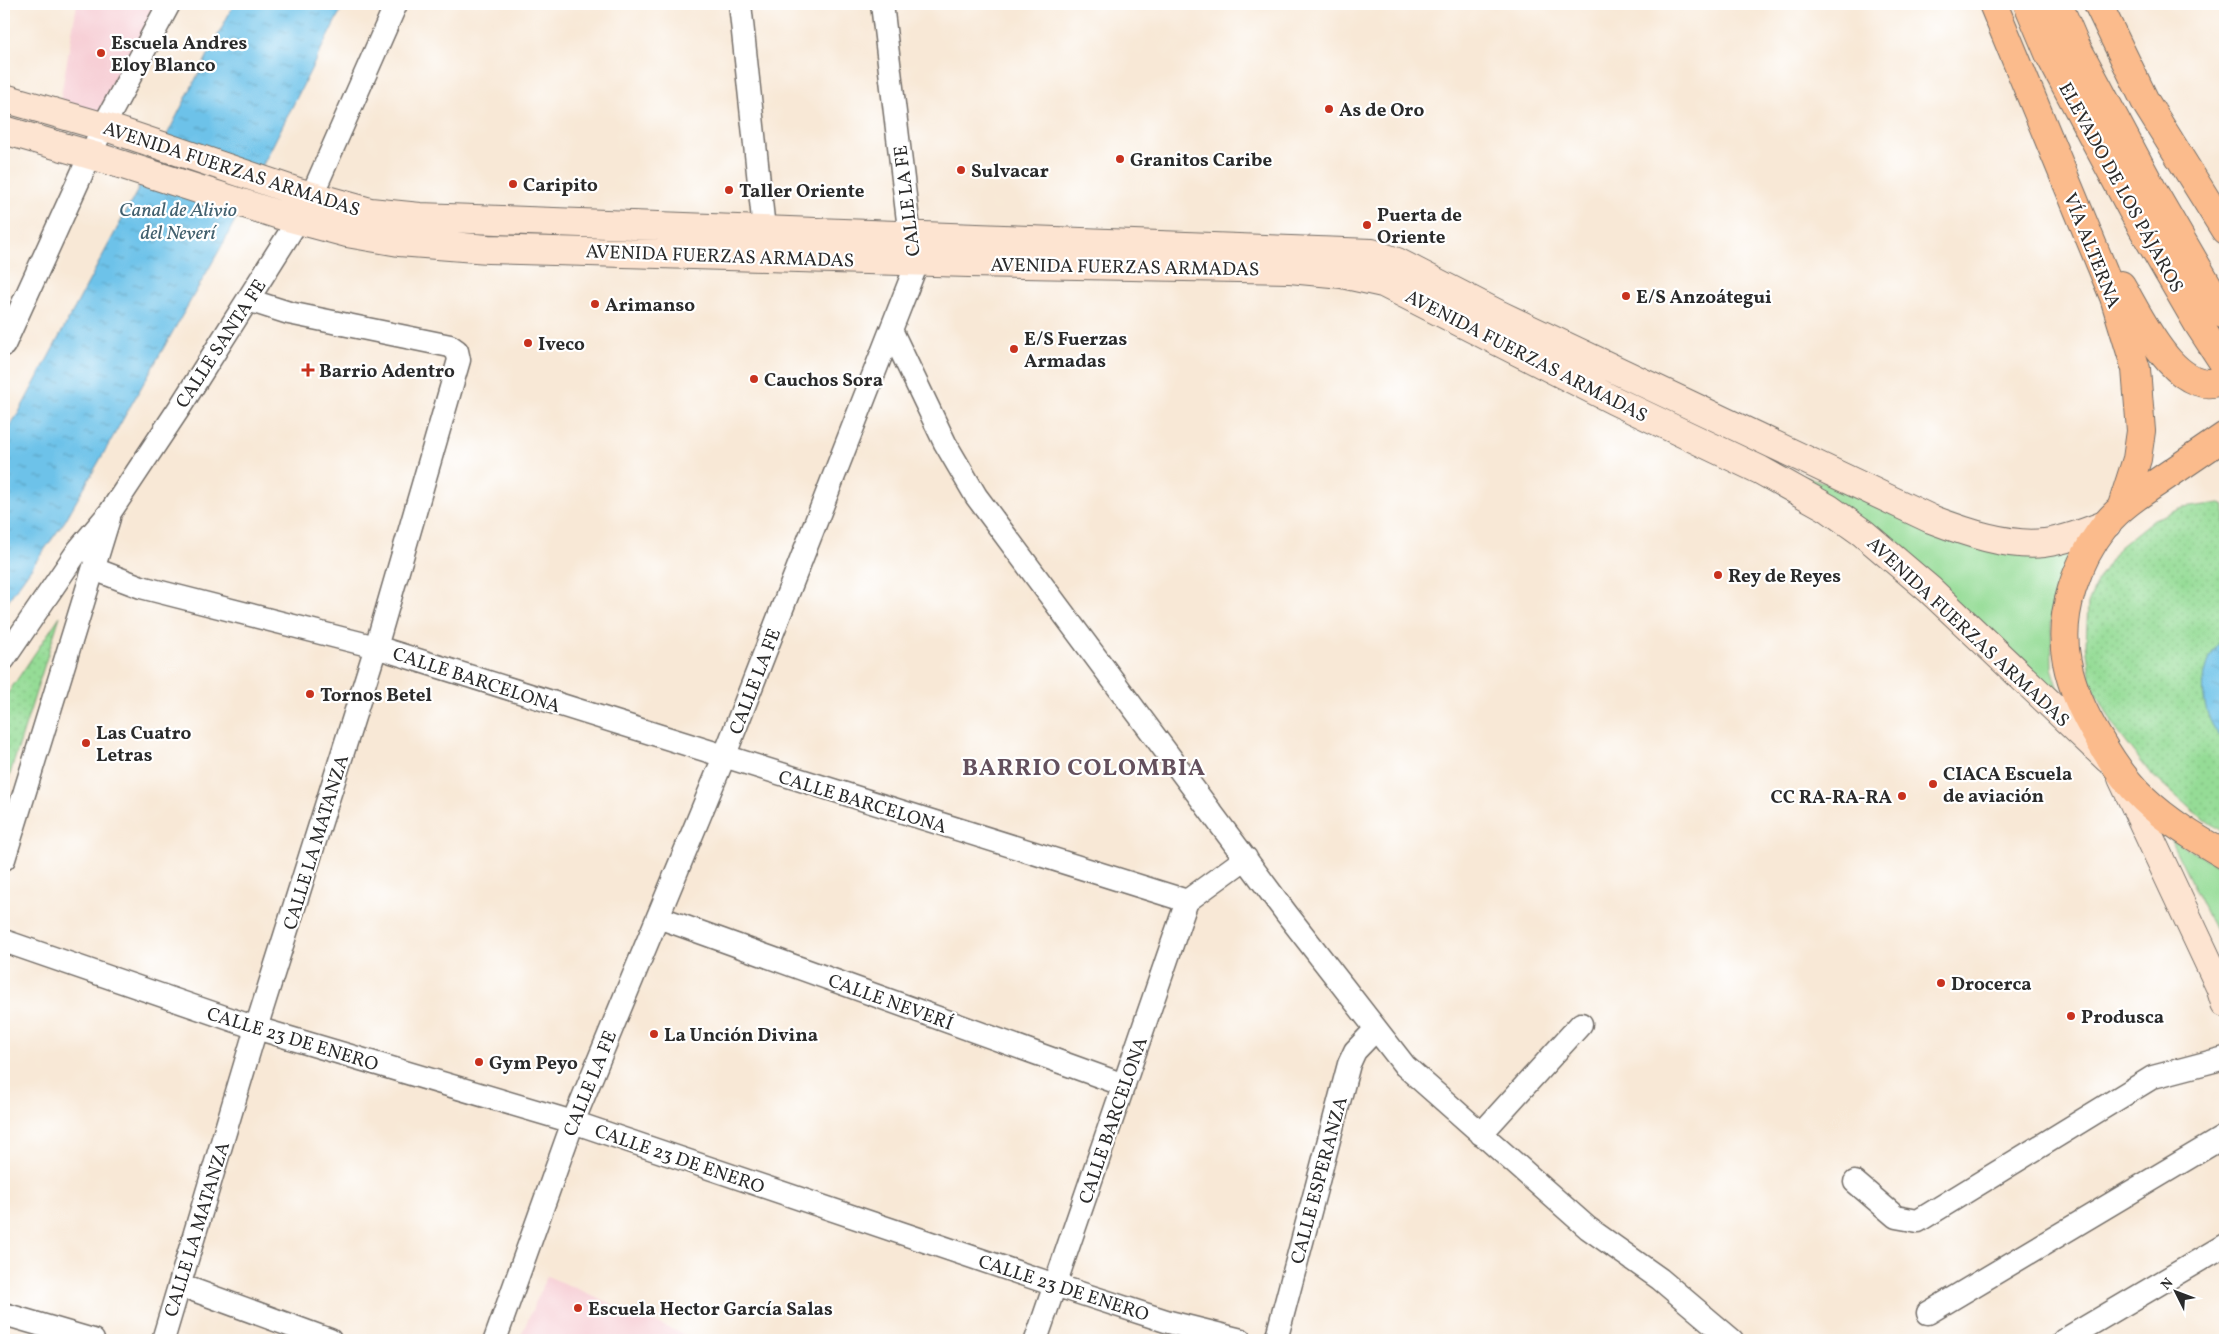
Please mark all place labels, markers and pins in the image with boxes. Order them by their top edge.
place label: Escuela Andres Eloy Blanco [111,31,247,79]
marker: Escuela Andres Eloy Blanco [95,47,107,59]
place label: As de Oro [1339,98,1424,124]
marker: As de Oro [1323,103,1335,115]
place label: Granitos Caribe [1130,148,1272,174]
marker: Granitos Caribe [1114,153,1126,165]
place label: Sulvacar [971,159,1049,185]
marker: Sulvacar [955,164,967,176]
place label: Caripito [523,173,598,199]
marker: Caripito [507,178,519,190]
place label: Taller Oriente [739,179,865,205]
marker: Taller Oriente [723,184,735,196]
place label: Puerta de Oriente [1377,203,1462,251]
marker: Puerta de Oriente [1361,219,1373,231]
place label: E/S Anzoátegui [1636,285,1772,311]
marker: E/S Anzoátegui [1620,290,1632,302]
place label: Arimanso [605,293,695,319]
marker: Arimanso [589,298,601,310]
place label: E/S Fuerzas Armadas [1024,327,1127,375]
place label: Iveco [538,332,585,358]
marker: Iveco [522,337,534,349]
marker: E/S Fuerzas Armadas [1008,343,1020,355]
place label: Barrio Adentro [319,359,455,385]
marker: Barrio Adentro [301,363,315,377]
place label: Cauchos Sora [764,368,883,394]
marker: Cauchos Sora [748,373,760,385]
place label: Rey de Reyes [1728,564,1841,590]
marker: Rey de Reyes [1712,569,1724,581]
place label: Tornos Betel [320,683,432,709]
marker: Tornos Betel [304,688,316,700]
place label: Las Cuatro Letras [96,721,192,769]
marker: Las Cuatro Letras [80,737,92,749]
place label: CIACA Escuela de aviación [1943,762,2072,810]
marker: CIACA Escuela de aviación [1927,778,1939,790]
place label: CC RA-RA-RA [1771,785,1892,811]
marker: CC RA-RA-RA [1896,790,1908,802]
place label: Drocerca [1951,972,2032,998]
marker: Drocerca [1935,977,1947,989]
place label: Produsca [2081,1005,2164,1031]
marker: Produsca [2065,1010,2077,1022]
place label: La Unción Divina [664,1023,818,1049]
marker: La Unción Divina [648,1028,660,1040]
place label: Gym Peyo [489,1051,578,1077]
marker: Gym Peyo [473,1056,485,1068]
place label: Escuela Hector García Salas [588,1297,833,1323]
marker: Escuela Hector García Salas [572,1302,584,1314]

